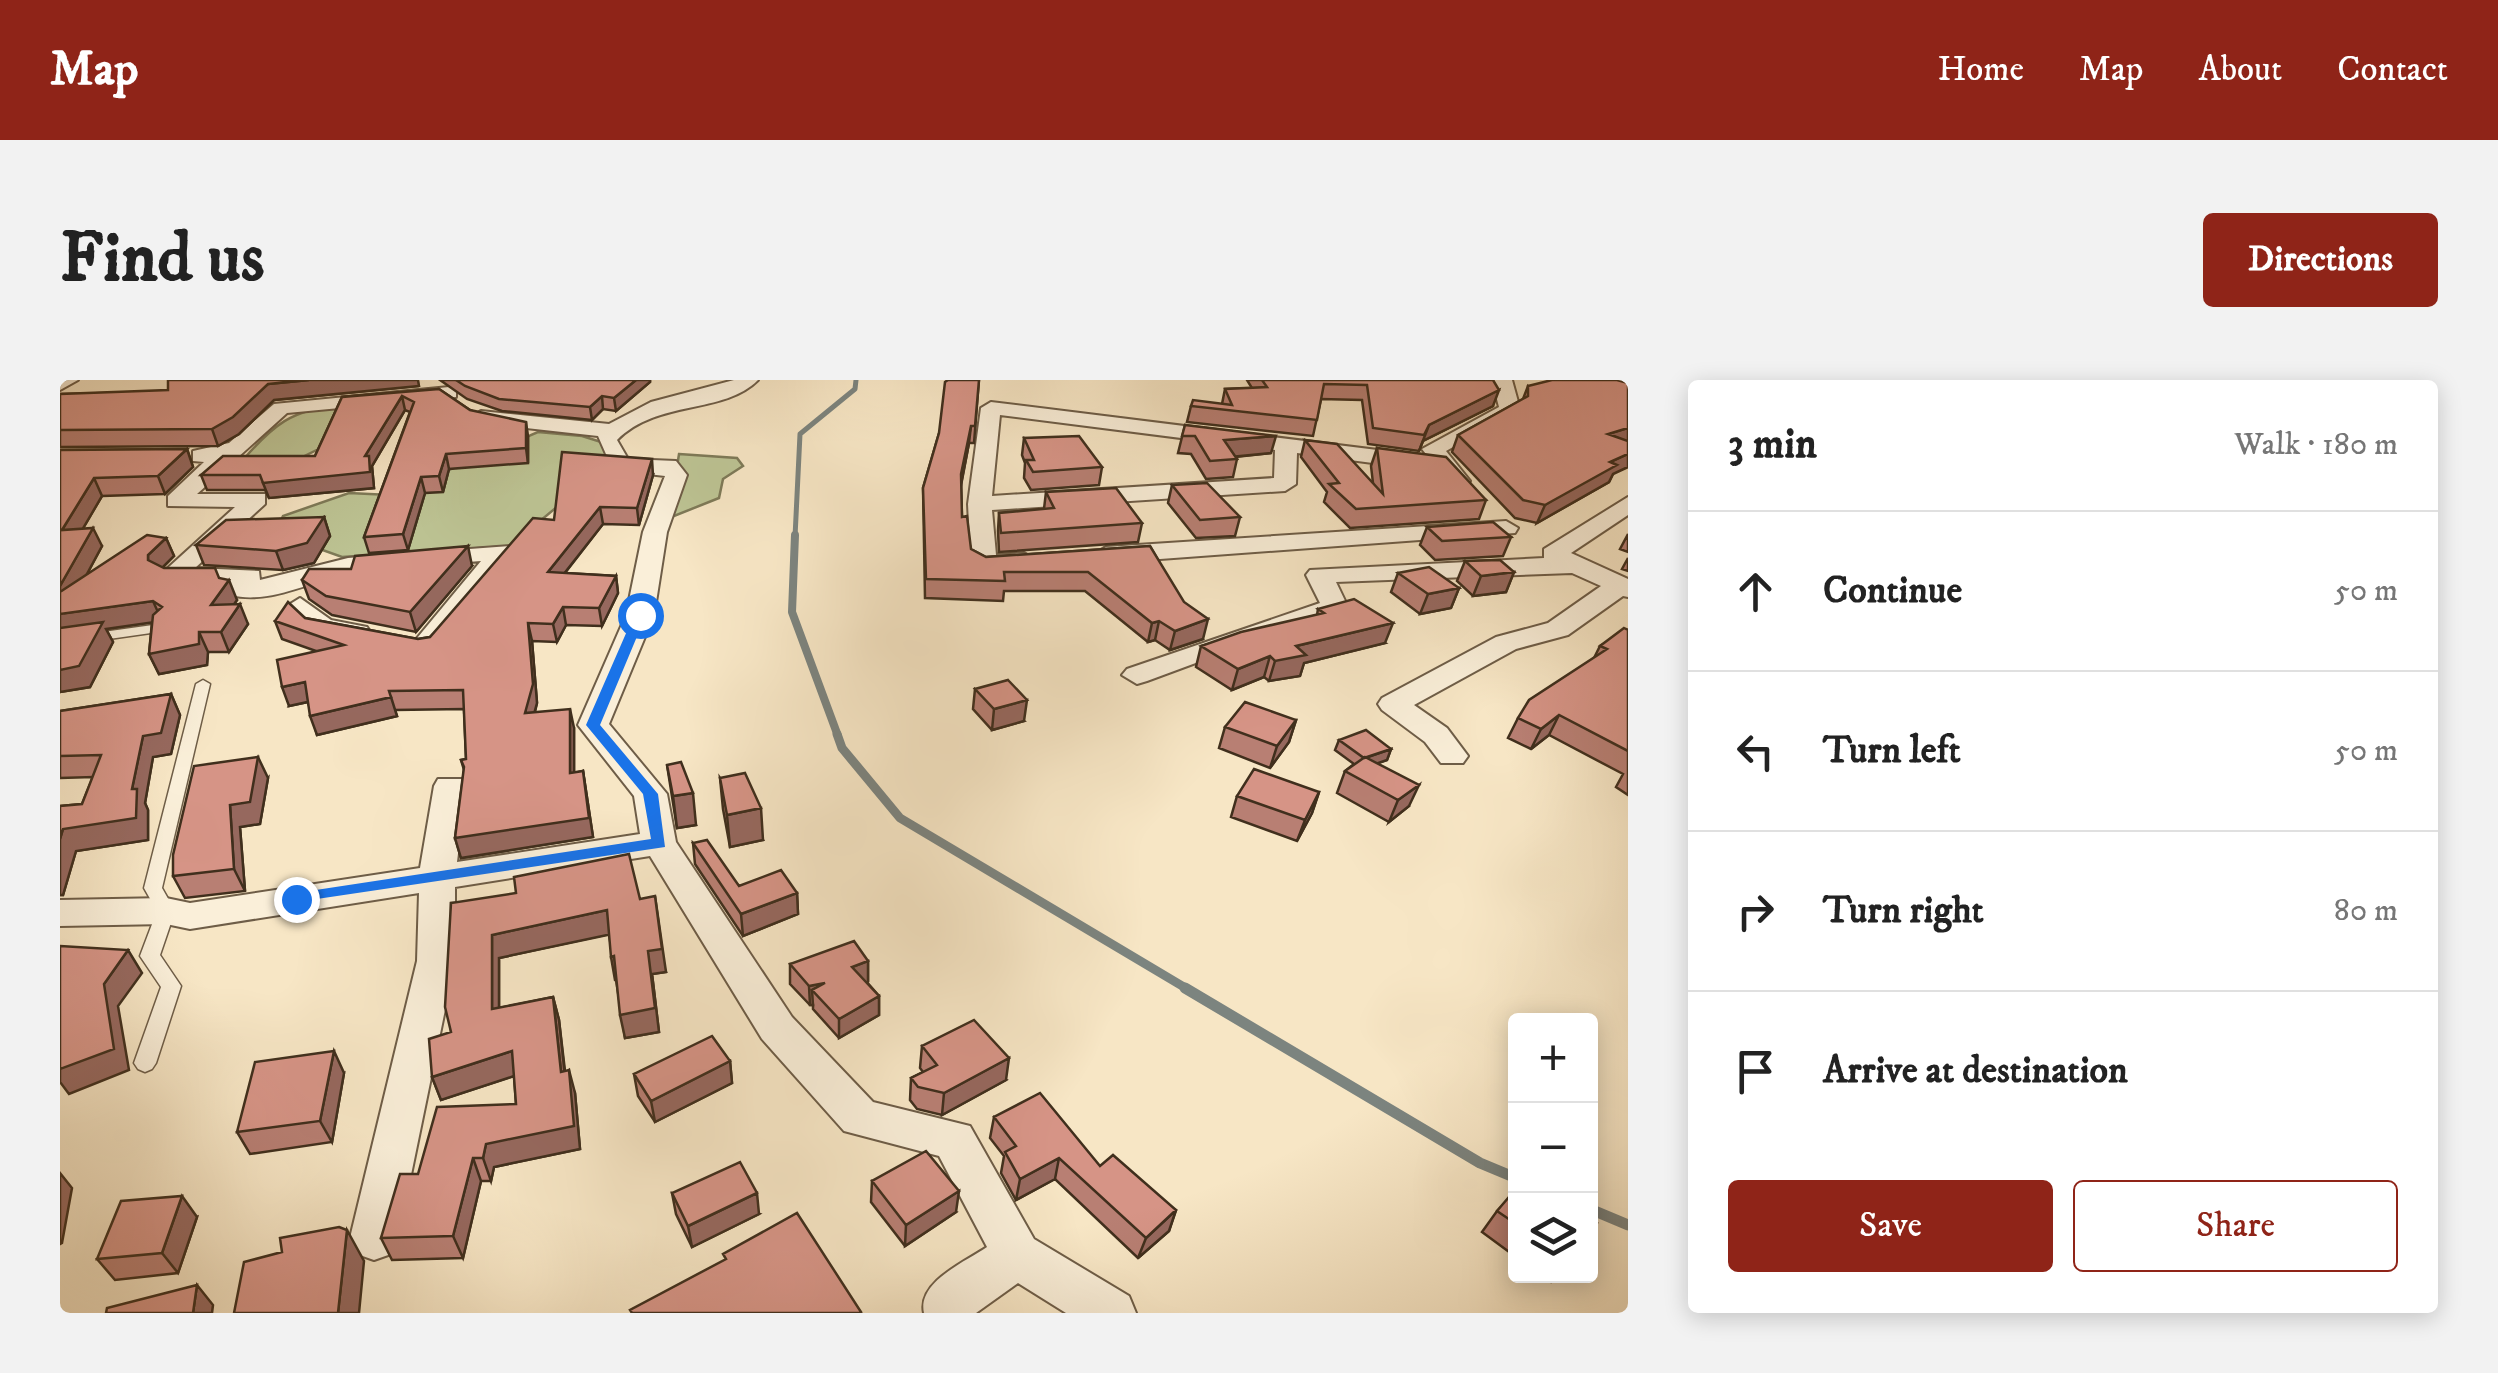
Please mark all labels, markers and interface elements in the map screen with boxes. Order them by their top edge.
text: Map [50,40,138,100]
text: Home [1937,48,2024,92]
text: Map [2079,48,2143,92]
text: About [2198,48,2282,92]
text: Contact [2337,48,2448,92]
button: Directions [2203,213,2438,307]
text: Find us [60,216,264,304]
text: 3 min [1728,419,1817,471]
text: Walk · 180 m [2234,425,2398,465]
icon: ahead [1728,564,1783,619]
text: Continue [1823,567,1962,615]
text: 50 m [2334,571,2398,611]
route start [618,593,664,639]
icon: left [1728,724,1783,779]
text: Turn left [1823,727,1961,775]
text: 50 m [2334,731,2398,771]
route end [274,877,320,923]
icon: right [1728,884,1783,939]
text: Turn right [1823,887,1984,935]
text: 80 m [2334,891,2398,931]
map controls [1508,1013,1598,1283]
button: + [1508,1013,1598,1103]
icon: arrive [1728,1044,1783,1099]
text: Arrive at destination [1823,1047,2128,1095]
button: − [1508,1103,1598,1193]
button: Save [1728,1180,2053,1272]
button: Share [2073,1180,2398,1272]
button: layers [1508,1193,1598,1283]

